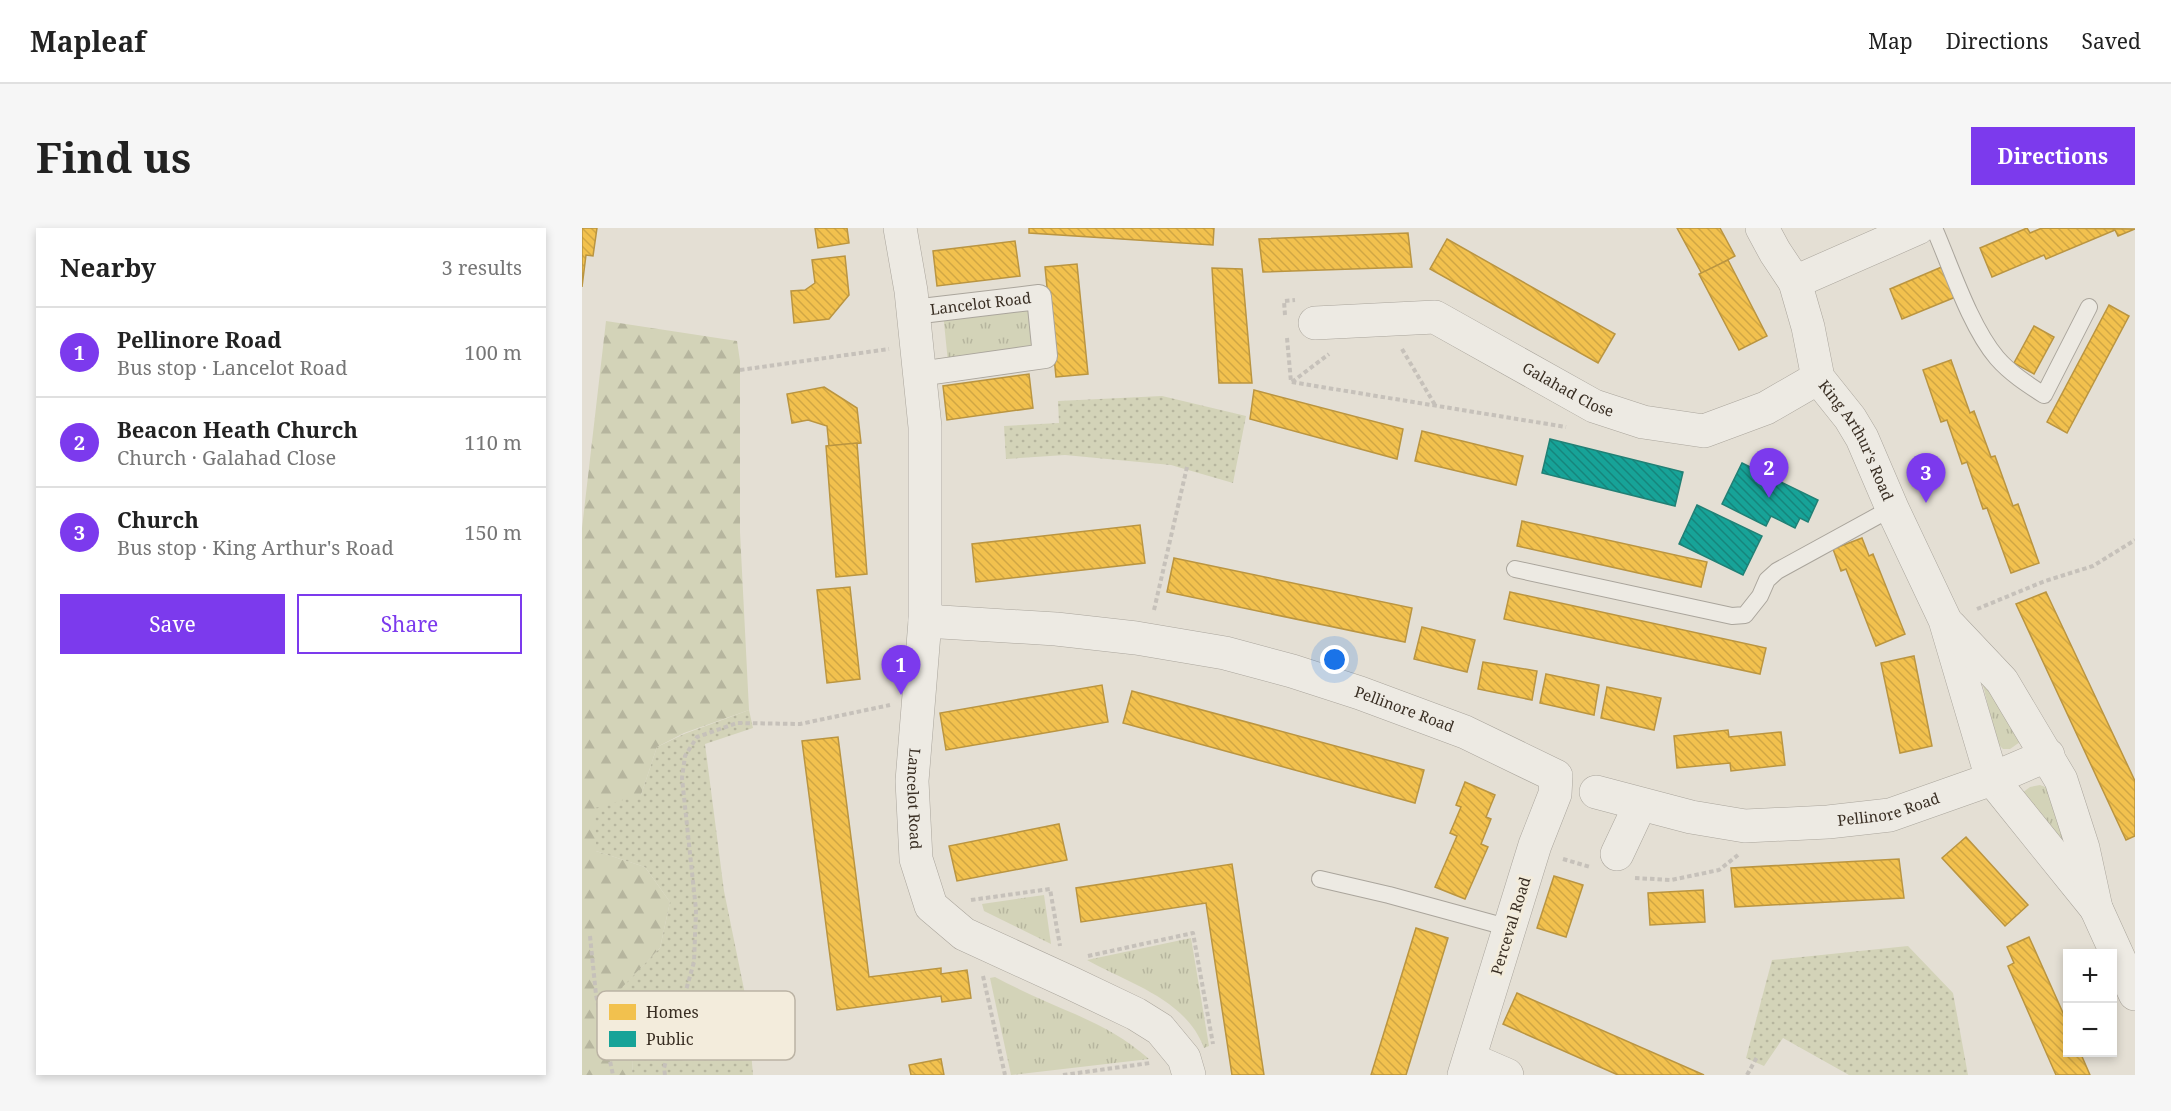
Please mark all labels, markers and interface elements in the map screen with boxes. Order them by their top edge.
text: Mapleaf [30,22,146,60]
text: Map [1868,27,1913,55]
text: Directions [1946,27,2048,55]
text: Saved [2081,27,2141,55]
button: Directions [1971,127,2135,185]
text: Find us [36,128,191,185]
text: Nearby [60,249,156,285]
text: 3 results [442,254,522,281]
street label: Lancelot Road [929,287,1032,319]
text: Pellinore Road [117,324,282,354]
text: 1 [74,339,85,366]
text: 100 m [464,339,522,366]
text: Bus stop · Lancelot Road [117,354,348,381]
street label: Galahad Close [1519,357,1616,421]
street label: King Arthur's Road [1815,376,1899,504]
text: Beacon Heath Church [117,414,358,444]
text: 2 [74,429,85,456]
text: 110 m [464,429,522,456]
text: Church · Galahad Close [117,444,336,471]
pin: 2 [1750,448,1788,498]
pin: 3 [1906,454,1946,503]
text: Church [117,504,199,534]
text: 3 [74,519,85,546]
text: 150 m [464,519,522,546]
text: Bus stop · King Arthur's Road [117,534,394,561]
button: Save [60,594,285,654]
button: Share [297,594,522,654]
your location [1320,645,1349,674]
pin: 1 [882,646,920,695]
street label: Pellinore Road [1352,681,1457,736]
street label: Lancelot Road [903,747,926,850]
street label: Pellinore Road [1836,787,1942,830]
street label: Perceval Road [1486,874,1534,977]
map controls [2063,949,2117,1057]
button: + [2063,949,2117,1003]
legend [597,991,795,1060]
text: Homes [646,1001,699,1023]
button: − [2063,1003,2117,1057]
text: Public [646,1028,694,1050]

